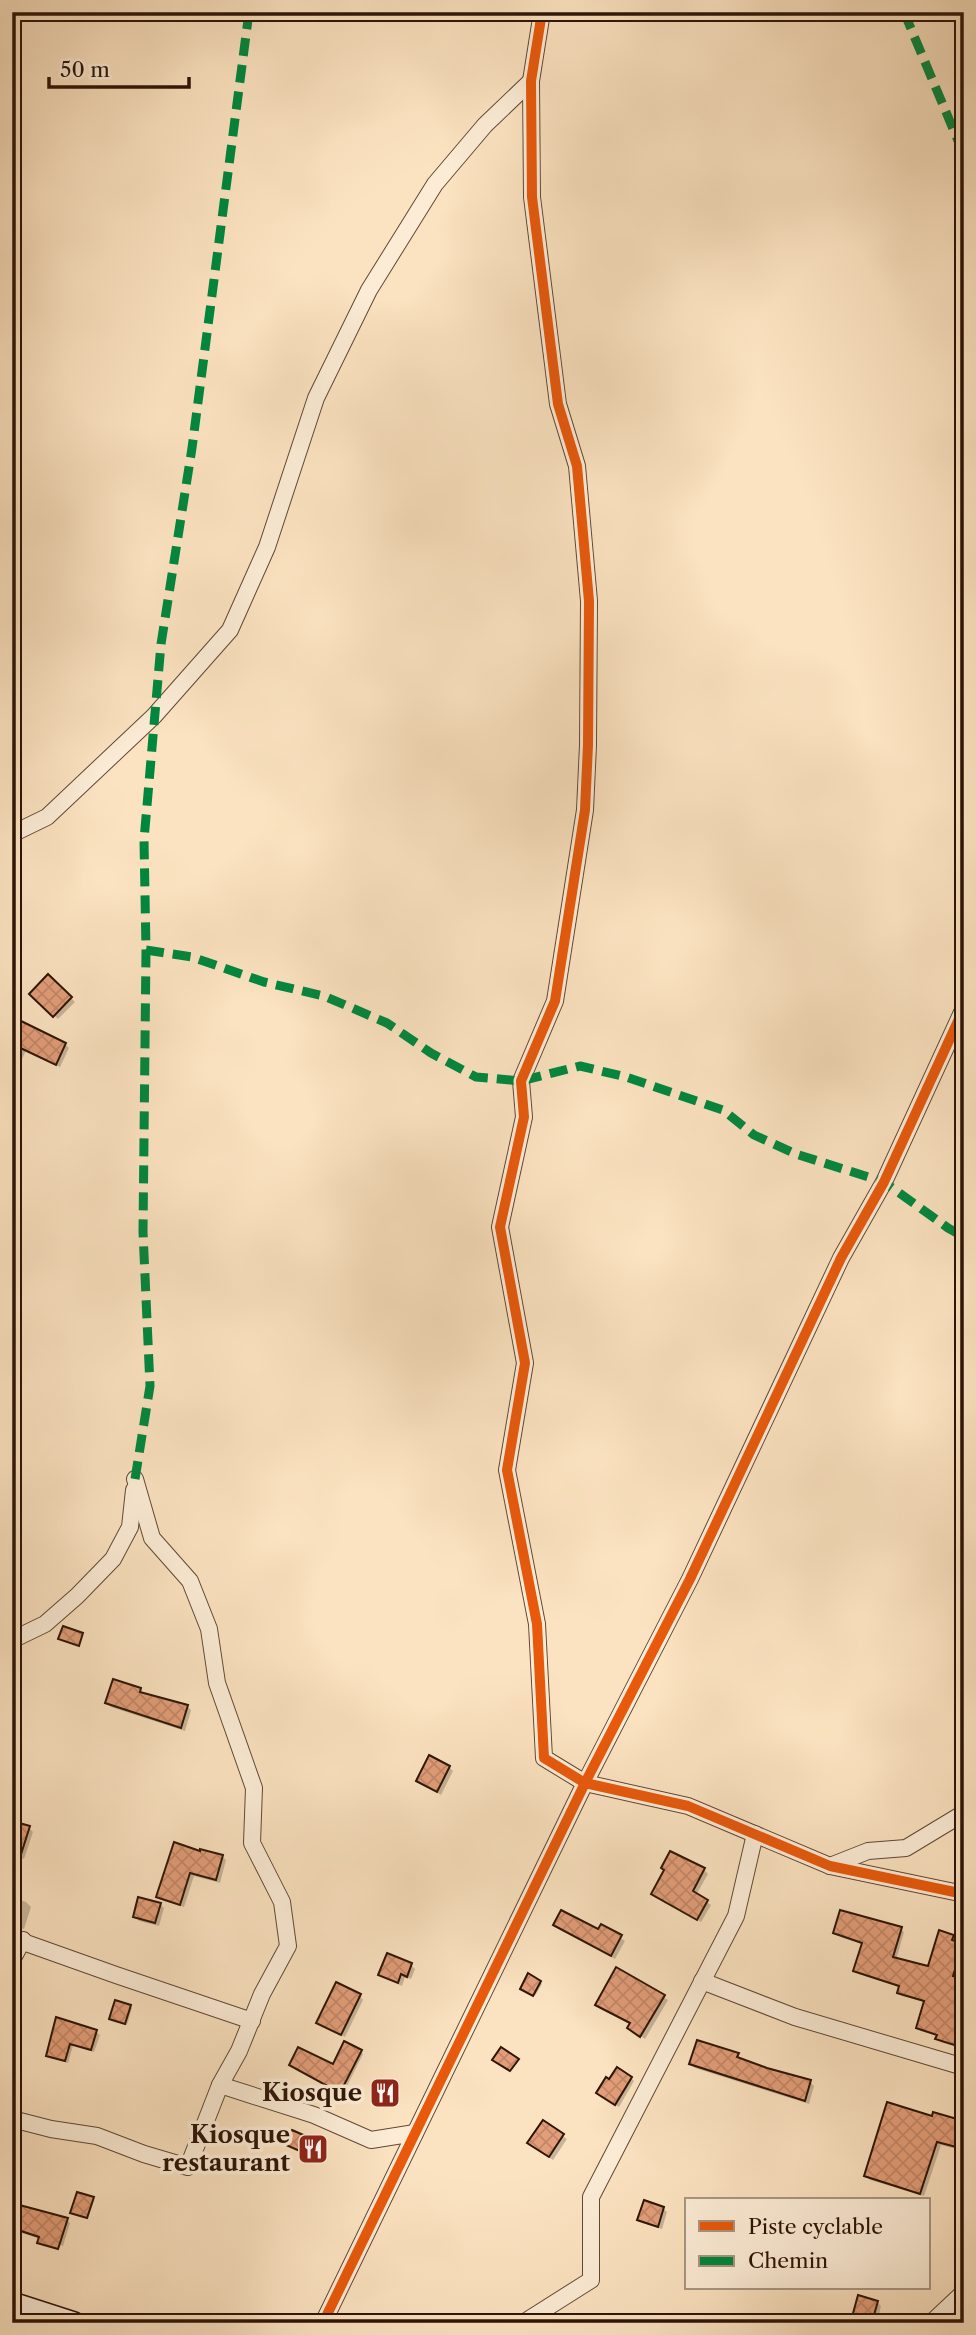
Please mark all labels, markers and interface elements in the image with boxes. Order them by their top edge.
scale bar [49,46,189,90]
text: 50 m [60,57,110,82]
restaurant icon: Kiosque [368,2076,402,2110]
place label: Kiosque [262,2078,362,2107]
place label: Kiosque restaurant [162,2120,290,2177]
restaurant icon: Kiosque restaurant [296,2132,330,2166]
legend [685,2198,930,2290]
text: Piste cyclable [748,2214,883,2239]
text: Chemin [748,2248,828,2273]

